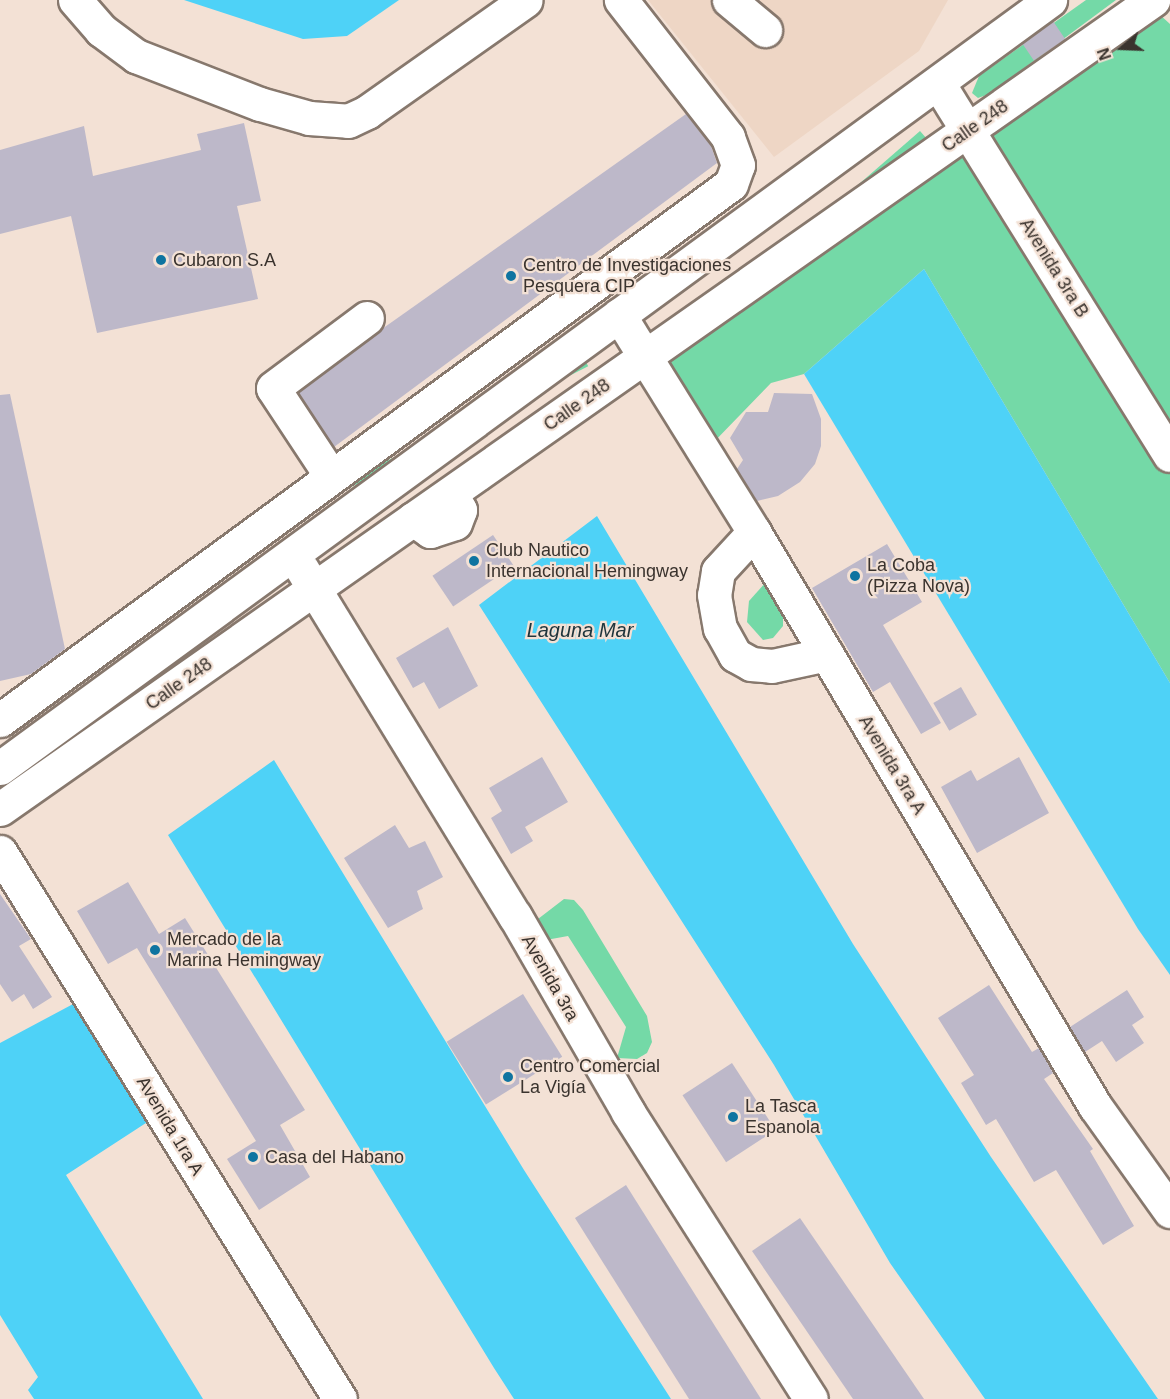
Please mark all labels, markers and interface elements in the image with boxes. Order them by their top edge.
north arrow [1092,18,1152,78]
text: N [1095,46,1114,62]
street label: Calle 248 [938,95,1012,157]
street label: Avenida 3ra B [1015,214,1093,322]
place label: Cubaron S.A [173,249,276,271]
marker: Cubaron S.A [154,253,168,267]
place label: Centro de Investigaciones Pesquera CIP [523,255,731,298]
marker: Centro de Investigaciones Pesquera CIP [504,269,518,283]
street label: Calle 248 [540,374,614,436]
place label: Club Nautico Internacional Hemingway [486,540,688,582]
marker: Club Nautico Internacional Hemingway [467,554,481,568]
place label: La Coba (Pizza Nova) [867,555,970,598]
marker: La Coba (Pizza Nova) [848,569,862,583]
water label: Laguna Mar [527,618,633,642]
street label: Calle 248 [142,653,216,715]
street label: Avenida 3ra A [854,711,930,819]
place label: Mercado de la Marina Hemingway [167,929,321,972]
street label: Avenida 3ra [517,931,583,1025]
marker: Mercado de la Marina Hemingway [148,943,162,957]
place label: Centro Comercial La Vigía [520,1056,660,1098]
marker: Centro Comercial La Vigía [501,1070,515,1084]
street label: Avenida 1ra A [132,1072,208,1180]
place label: La Tasca Espanola [745,1096,820,1138]
marker: La Tasca Espanola [726,1110,740,1124]
place label: Casa del Habano [265,1146,404,1168]
marker: Casa del Habano [246,1150,260,1164]

